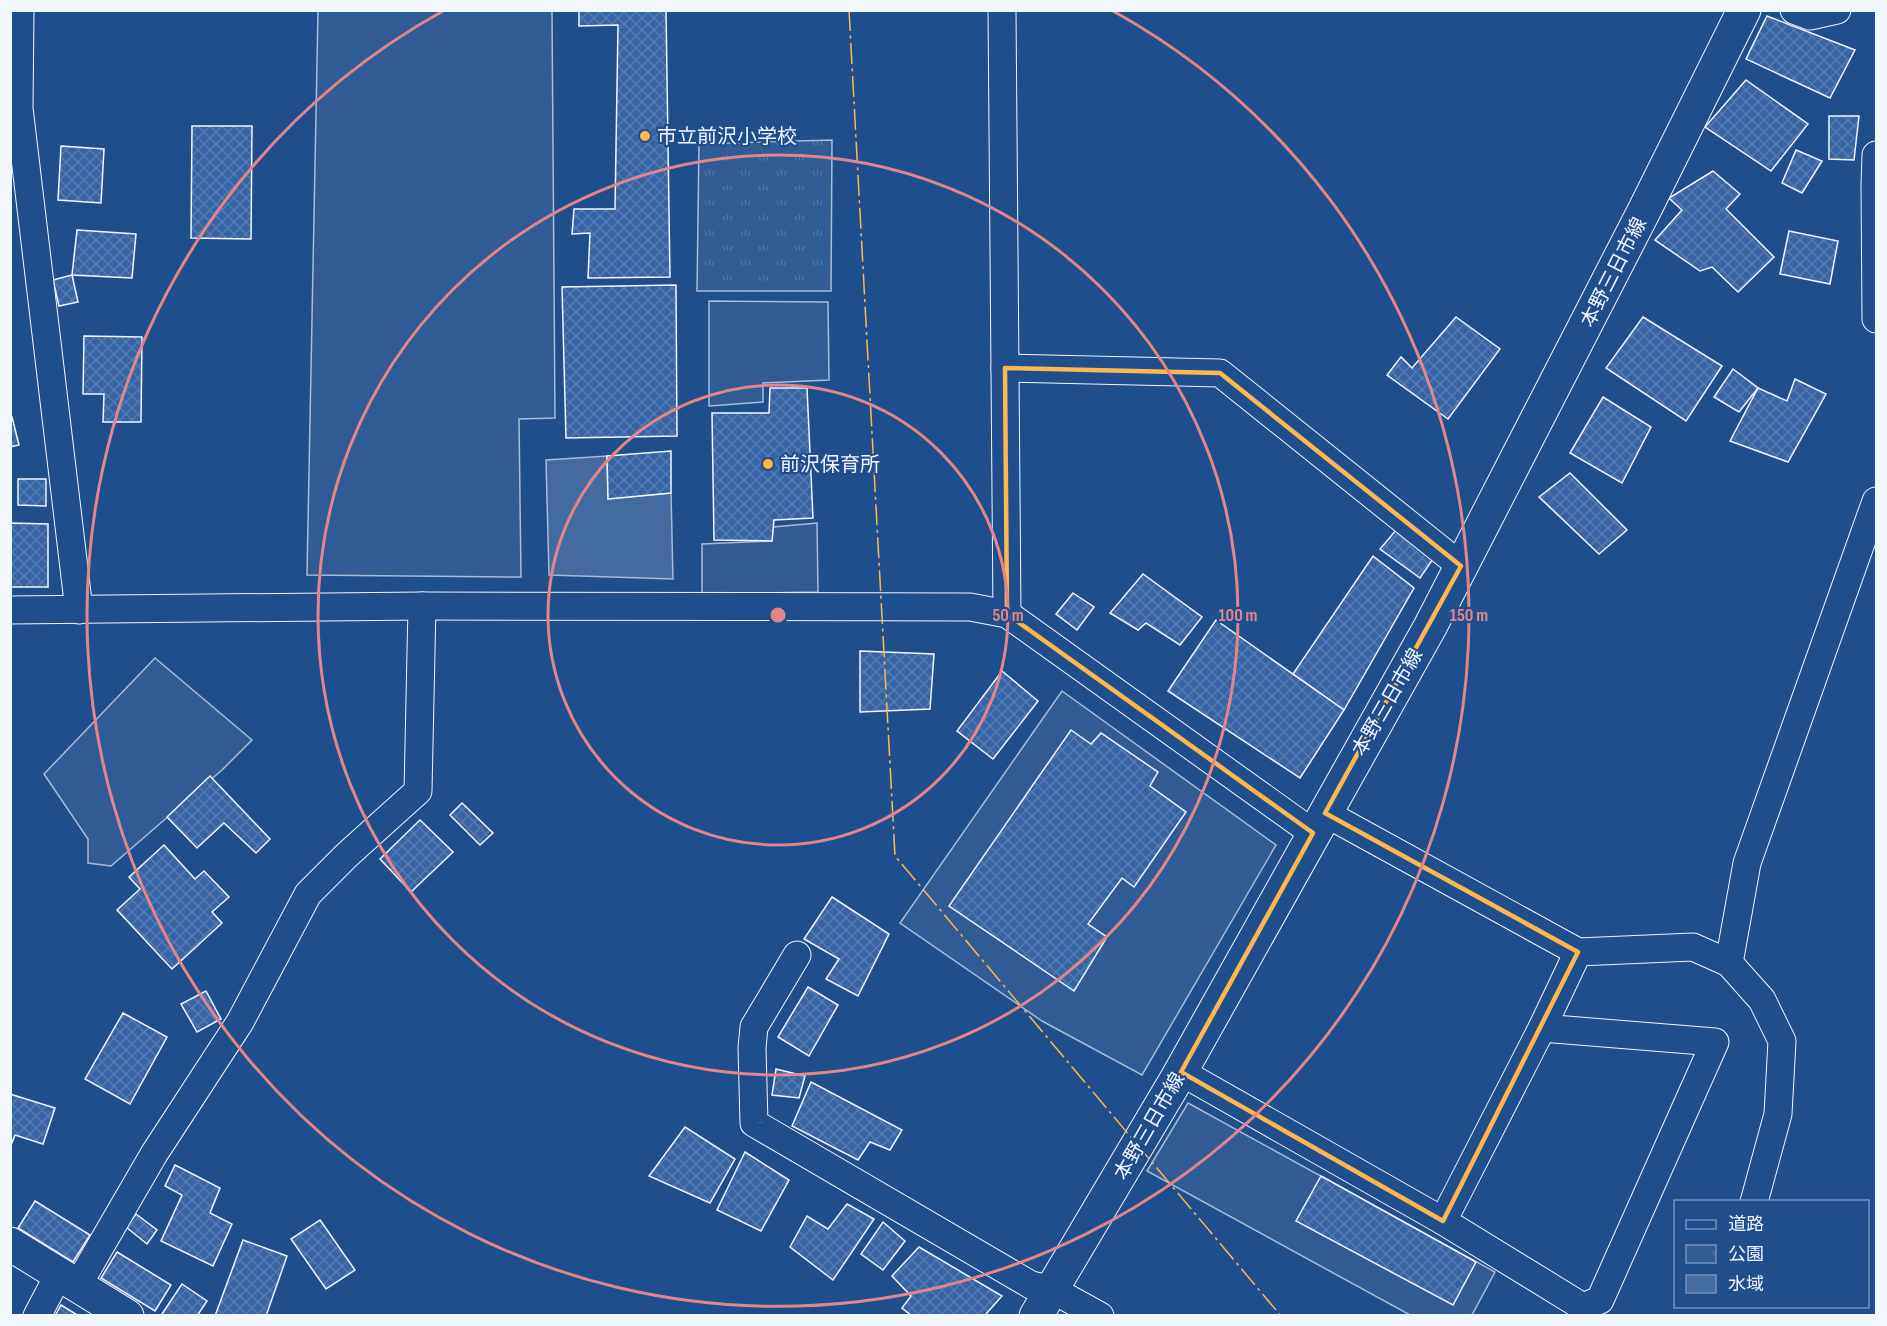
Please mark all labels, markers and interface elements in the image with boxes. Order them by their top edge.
place label: 市立前沢小学校 [657,125,797,149]
marker: 市立前沢小学校 [638,129,652,143]
street label: 本野三日市線 [1576,214,1652,331]
place label: 前沢保育所 [780,453,880,477]
marker: 前沢保育所 [761,457,775,471]
centre of rings [768,605,788,625]
text: 50 m [992,605,1024,626]
text: 100 m [1219,605,1258,626]
text: 150 m [1450,605,1488,626]
street label: 本野三日市線 [1347,645,1428,760]
street label: 本野三日市線 [1109,1069,1190,1184]
legend [1674,1200,1869,1308]
text: 道路 [1728,1214,1764,1235]
text: 公園 [1728,1244,1764,1265]
text: 水域 [1728,1274,1764,1295]

